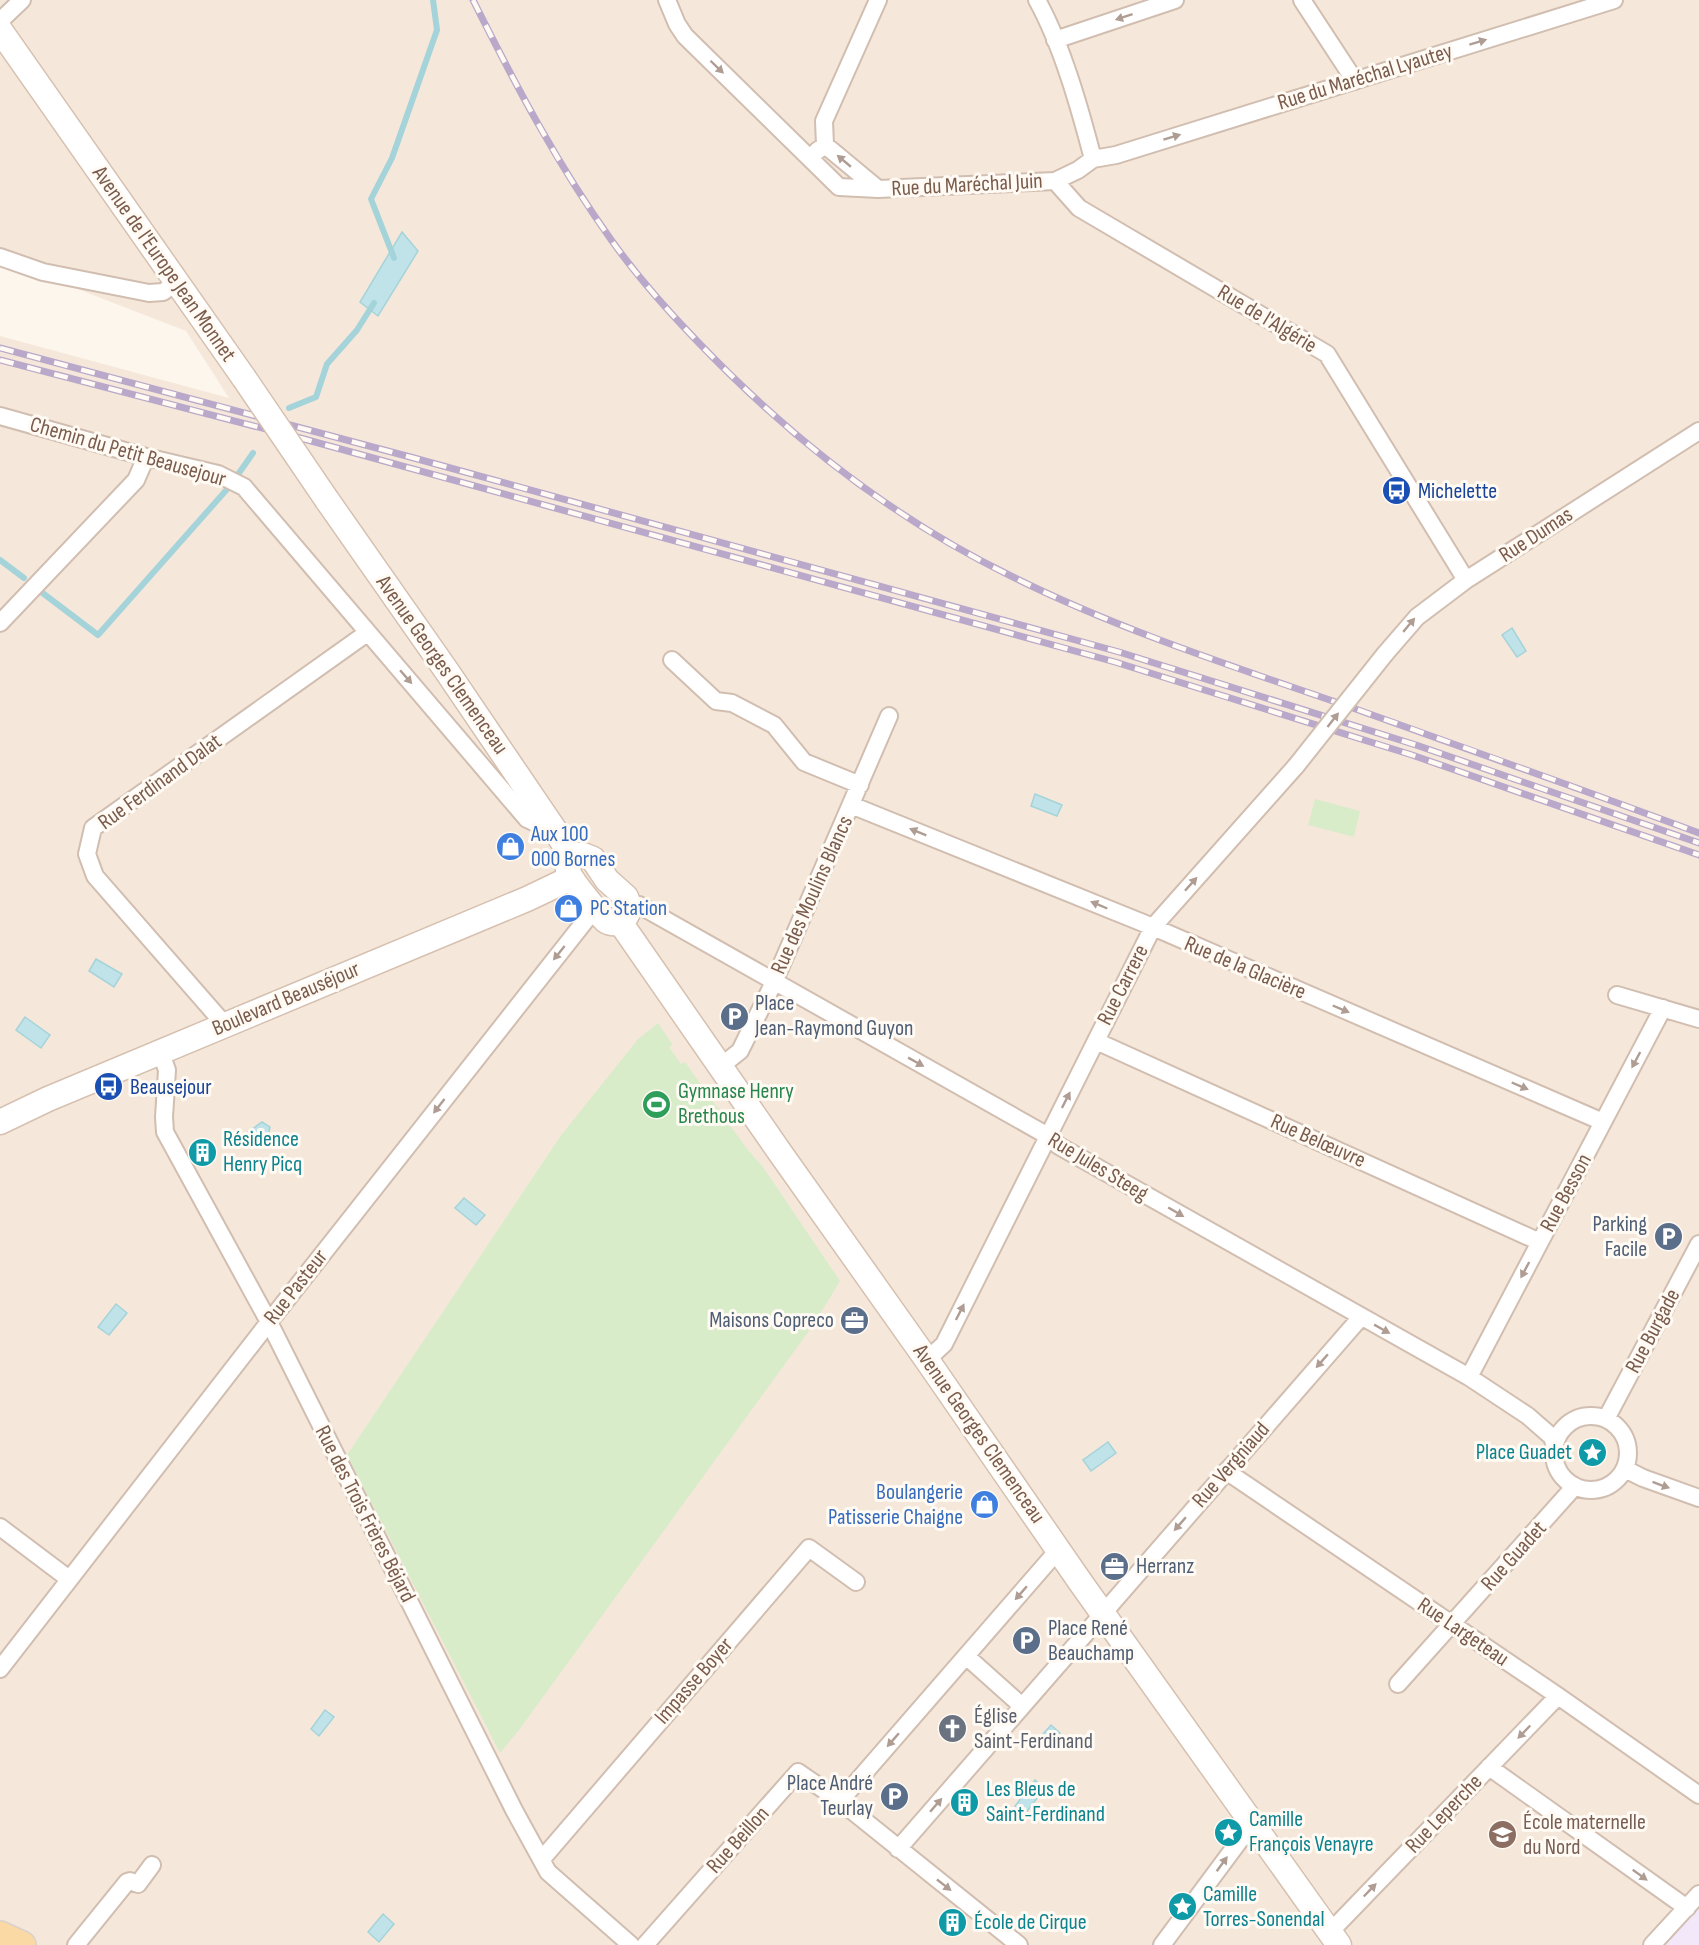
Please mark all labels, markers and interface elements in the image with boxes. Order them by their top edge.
one-way arrow [1115,13,1133,22]
street label: Rue du Maréchal Lyautey [1274,37,1456,116]
one-way arrow [1469,37,1487,46]
one-way arrow [710,60,725,74]
one-way arrow [1163,132,1181,142]
one-way arrow [836,154,852,167]
street label: Avenue de l'Europe Jean Monnet [86,160,242,367]
street label: Rue du Maréchal Juin [891,168,1043,202]
street label: Rue de l'Algérie [1212,279,1322,359]
street label: Chemin du Petit Beausejour [27,411,229,493]
bus stop icon: Michelette [1381,475,1413,507]
place label: Michelette [1418,478,1497,505]
street label: Rue Dumas [1494,501,1578,569]
street label: Avenue Georges Clemenceau [370,570,514,760]
one-way arrow [1402,618,1415,633]
one-way arrow [399,669,412,684]
one-way arrow [1326,712,1339,728]
street label: Rue Ferdinand Dalat [93,728,227,836]
street label: Rue des Moulins Blancs [765,812,859,978]
place label: Aux 100 000 Bornes [530,821,615,873]
one-way arrow [909,827,927,836]
shop icon: Aux 100 000 Bornes [494,831,526,863]
one-way arrow [1184,877,1197,892]
shop icon: PC Station [553,892,585,924]
place label: PC Station [590,895,667,922]
one-way arrow [1089,900,1107,910]
street label: Rue de la Glacière [1180,930,1310,1006]
street label: Rue Carrere [1091,940,1155,1030]
one-way arrow [554,945,566,960]
street label: Boulevard Beauséjour [208,956,364,1042]
place label: Place Jean-Raymond Guyon [754,990,913,1042]
parking icon: Place Jean-Raymond Guyon [718,1000,750,1032]
one-way arrow [1333,1004,1351,1014]
one-way arrow [1631,1052,1641,1069]
one-way arrow [908,1057,924,1068]
bus stop icon: Beausejour [93,1071,125,1103]
place label: Beausejour [130,1074,212,1101]
place label: Gymnase Henry Brethous [678,1078,794,1130]
one-way arrow [1512,1082,1529,1091]
sports icon: Gymnase Henry Brethous [641,1088,673,1120]
one-way arrow [1061,1091,1071,1108]
one-way arrow [432,1098,445,1114]
street label: Rue Belœuvre [1266,1108,1370,1174]
place label: Résidence Henry Picq [223,1126,302,1178]
street label: Rue Jules Steeg [1043,1127,1153,1208]
building icon: Résidence Henry Picq [186,1136,218,1168]
street label: Rue Besson [1534,1149,1598,1237]
one-way arrow [1168,1207,1184,1218]
place label: Parking Facile [1593,1211,1647,1263]
parking icon: Parking Facile [1652,1221,1684,1253]
street label: Rue Pasteur [258,1244,334,1330]
one-way arrow [1520,1261,1530,1278]
street label: Rue Burgade [1620,1284,1686,1378]
one-way arrow [955,1303,965,1320]
office icon: Maisons Copreco [839,1304,871,1336]
place label: Maisons Copreco [709,1307,834,1334]
one-way arrow [1374,1324,1391,1334]
street label: Avenue Georges Clemenceau [907,1339,1051,1529]
one-way arrow [1316,1353,1329,1368]
street label: Rue Vergniaud [1186,1417,1276,1513]
street label: Rue des Trois Frères Béjard [309,1421,421,1607]
place icon: Place Guadet [1577,1436,1609,1468]
place label: Place Guadet [1476,1439,1572,1466]
place label: Boulangerie Patisserie Chaigne [828,1479,963,1531]
one-way arrow [1652,1480,1670,1490]
shop icon: Boulangerie Patisserie Chaigne [968,1489,1000,1521]
street label: Rue Guadet [1476,1515,1553,1597]
one-way arrow [1173,1516,1186,1532]
office icon: Herranz [1099,1550,1131,1582]
place label: Herranz [1136,1553,1194,1580]
one-way arrow [1015,1585,1028,1600]
street label: Rue Largeteau [1412,1592,1514,1672]
place label: Place René Beauchamp [1048,1615,1134,1667]
parking icon: Place René Beauchamp [1011,1625,1043,1657]
street label: Impasse Boyer [649,1632,739,1730]
place label: Église Saint-Ferdinand [974,1703,1093,1755]
church icon: Église Saint-Ferdinand [937,1713,969,1745]
one-way arrow [1517,1724,1531,1739]
one-way arrow [887,1732,900,1747]
street label: Rue Leperche [1400,1769,1488,1859]
place label: Place André Teurlay [787,1770,874,1822]
place label: Les Bleus de Saint-Ferdinand [986,1776,1105,1828]
parking icon: Place André Teurlay [878,1780,910,1812]
building icon: Les Bleus de Saint-Ferdinand [949,1786,981,1818]
one-way arrow [930,1797,943,1813]
street label: Rue Beillon [701,1801,775,1879]
place label: Camille François Venayre [1249,1806,1374,1858]
place label: École maternelle du Nord [1523,1809,1646,1861]
place icon: Camille François Venayre [1212,1816,1244,1848]
school or university icon: École maternelle du Nord [1486,1819,1518,1851]
one-way arrow [1216,1857,1228,1873]
one-way arrow [1631,1869,1647,1881]
one-way arrow [936,1879,952,1892]
place label: Camille Torres-Sonendal [1203,1881,1325,1933]
one-way arrow [1363,1884,1377,1898]
place icon: Camille Torres-Sonendal [1166,1891,1198,1923]
building icon: École de Cirque [937,1906,969,1938]
place label: École de Cirque [974,1909,1087,1936]

